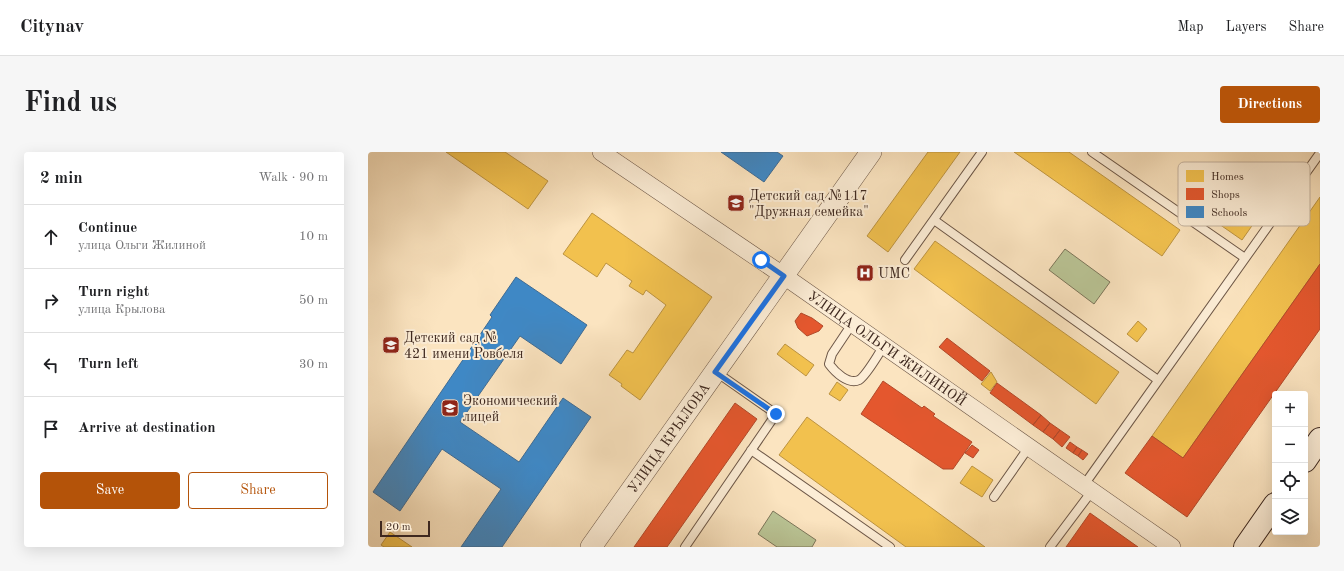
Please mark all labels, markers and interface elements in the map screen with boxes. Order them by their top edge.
text: Citynav [20,18,84,37]
text: Map [1178,20,1204,34]
text: Layers [1226,20,1267,34]
text: Share [1289,20,1324,34]
button: Directions [1220,86,1320,123]
text: Find us [24,90,117,118]
legend [1178,162,1310,226]
text: 2 min [40,170,83,187]
text: Walk · 90 m [259,171,328,184]
text: Homes [1211,172,1244,183]
place label: Детский сад №117 "Дружная семейка" [749,189,869,219]
text: Shops [1211,190,1240,201]
school or university icon: Детский сад №117 "Дружная семейка" [726,193,746,213]
text: Schools [1211,208,1247,219]
text: Continue [78,221,137,236]
icon: ahead [40,226,62,248]
text: 10 m [299,230,328,243]
text: улица Ольги Жилиной [78,239,206,252]
route start [752,251,770,269]
hospital icon: UMC [855,263,875,283]
place label: UMC [878,267,910,281]
text: Turn right [78,285,149,300]
street label: УЛИЦА ОЛЬГИ ЖИЛИНОЙ [805,289,971,409]
icon: right [40,290,62,312]
text: 50 m [299,294,328,307]
text: улица Крылова [78,303,165,316]
place label: Детский сад № 421 имени Ровбеля [404,331,524,361]
school or university icon: Детский сад № 421 имени Ровбеля [381,335,401,355]
icon: left [40,354,62,376]
text: Turn left [78,357,138,372]
text: 30 m [299,358,328,371]
street label: УЛИЦА КРЫЛОВА [626,380,713,496]
map controls [1272,391,1308,535]
button: + [1272,391,1308,427]
place label: Экономический лицей [463,394,558,424]
school or university icon: Экономический лицей [440,398,460,418]
route end [767,405,785,423]
icon: arrive [40,418,62,440]
text: Arrive at destination [78,421,216,436]
button: − [1272,427,1308,463]
button: locate [1272,463,1308,499]
button: Save [40,472,180,509]
button: Share [188,472,328,509]
button: layers [1272,499,1308,535]
scale bar [380,519,430,538]
text: 20 m [386,522,411,533]

